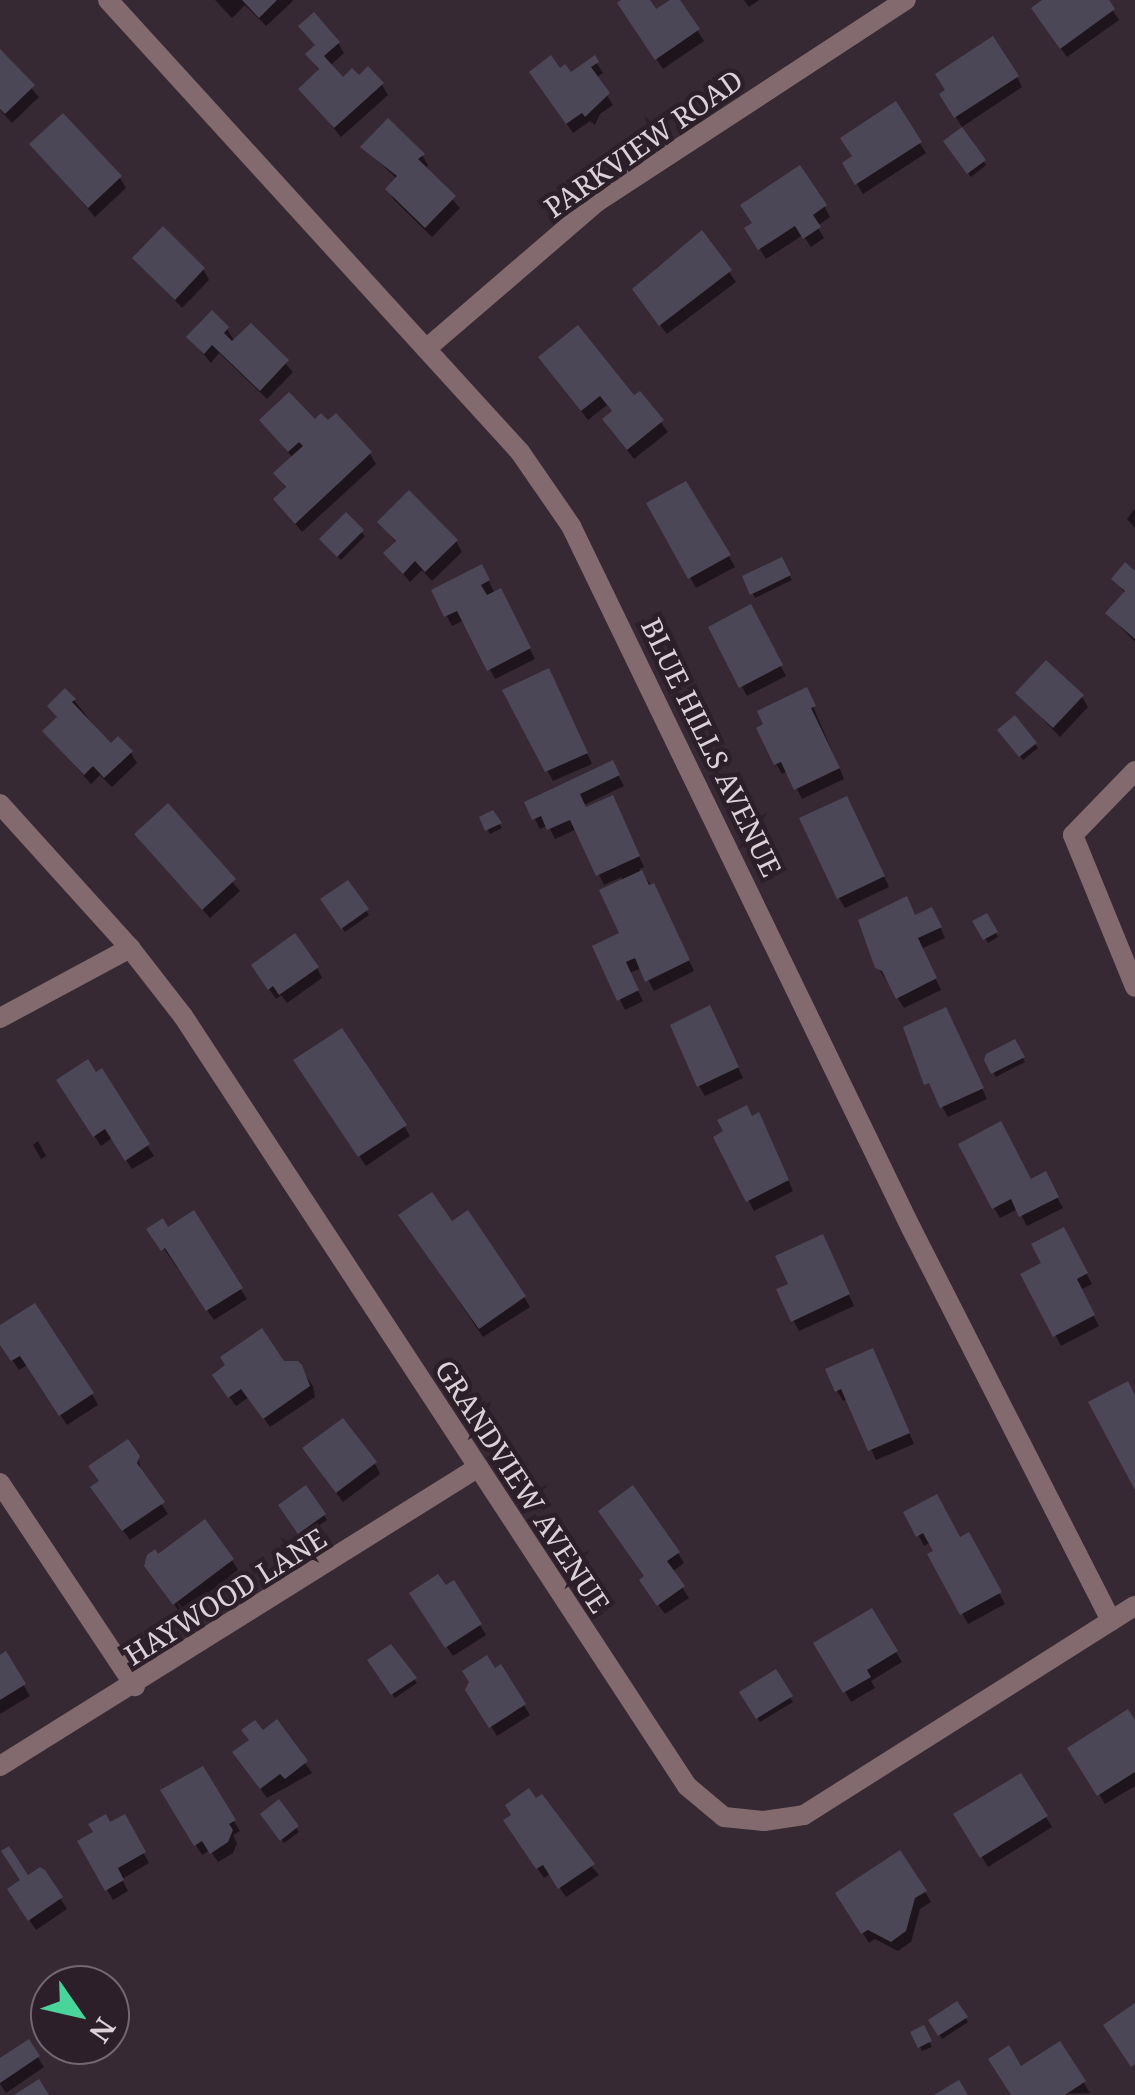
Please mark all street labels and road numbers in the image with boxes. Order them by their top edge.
street label: PARKVIEW ROAD [538,62,748,224]
street label: BLUE HILLS AVENUE [635,612,789,882]
street label: GRANDVIEW AVENUE [429,1353,617,1619]
street label: HAYWOOD LANE [118,1520,332,1672]

